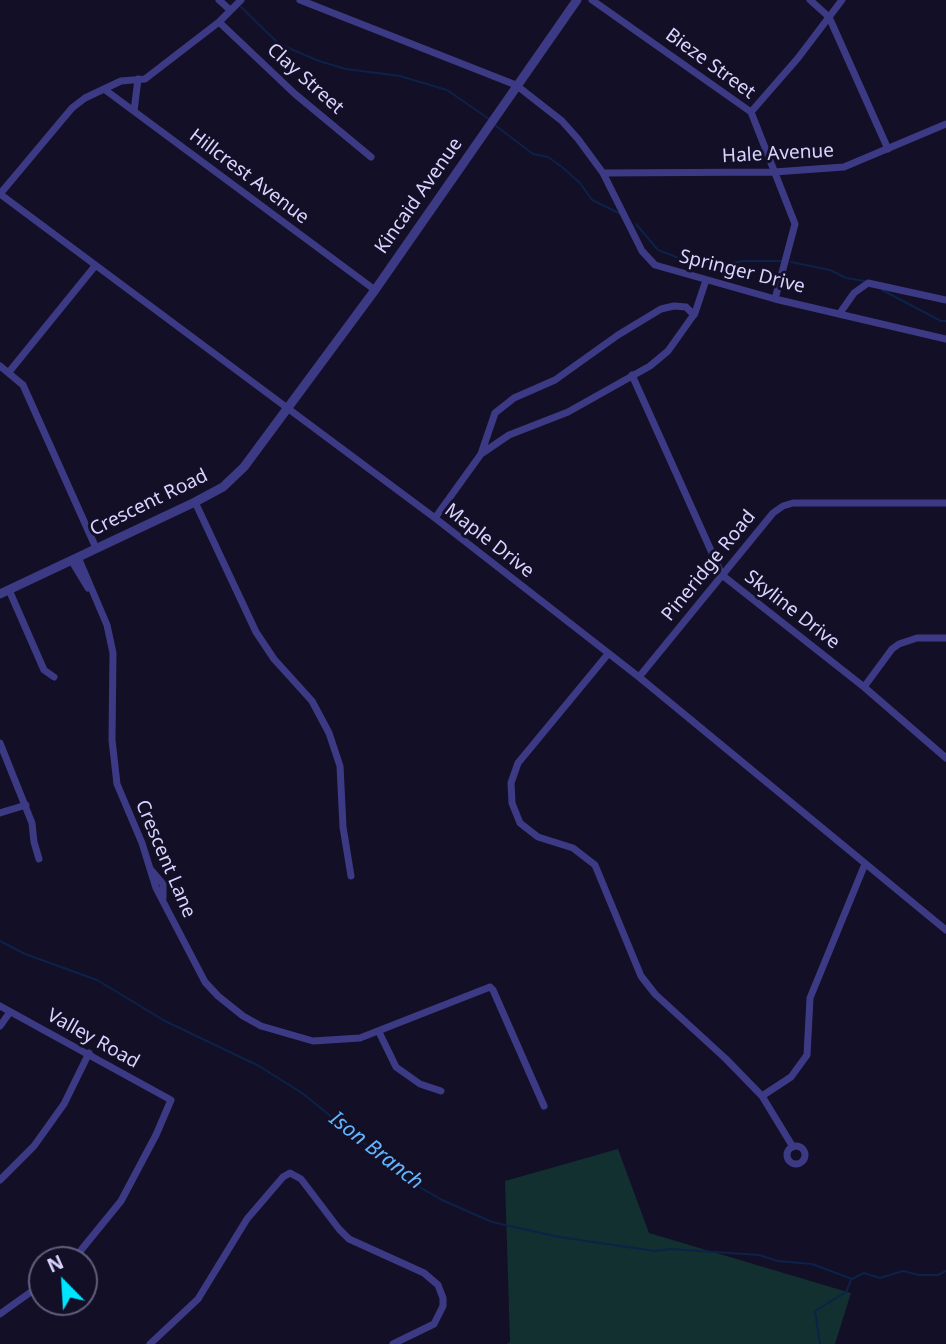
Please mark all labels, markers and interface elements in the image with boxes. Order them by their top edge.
street label: Bieze Street [661,24,759,104]
street label: Clay Street [262,39,348,119]
street label: Hillcrest Avenue [185,125,313,229]
street label: Kincaid Avenue [371,134,467,258]
street label: Hale Avenue [721,140,835,168]
street label: Springer Drive [677,245,807,299]
street label: Crescent Road [86,465,212,541]
street label: Maple Drive [440,499,538,583]
street label: Pineridge Road [657,506,761,626]
street label: Skyline Drive [740,566,844,654]
street label: Crescent Lane [130,797,200,921]
street label: Valley Road [43,1004,143,1074]
water label: Ison Branch [324,1107,428,1195]
north arrow [28,1246,98,1316]
text: N [43,1249,68,1279]

